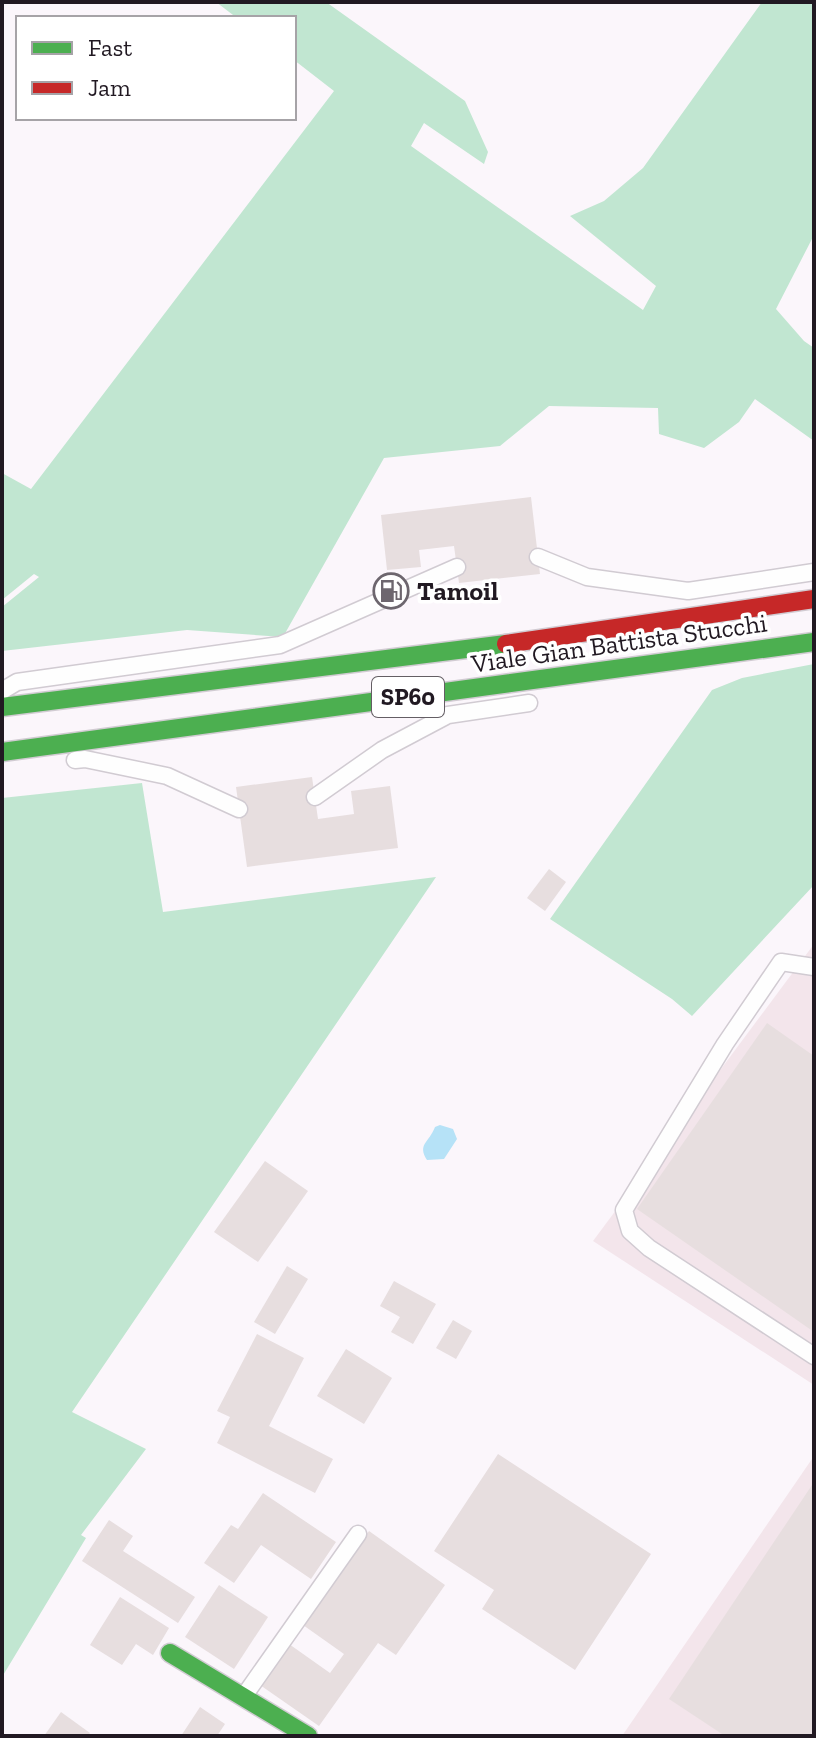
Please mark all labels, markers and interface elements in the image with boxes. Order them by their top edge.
legend [16,16,296,120]
text: Fast [88,33,132,62]
text: Jam [88,73,131,102]
fuel station icon: Tamoil [372,572,410,610]
place label: Tamoil [417,575,498,607]
street label: Viale Gian Battista Stucchi [468,606,769,680]
road number: SP60 [372,677,444,717]

